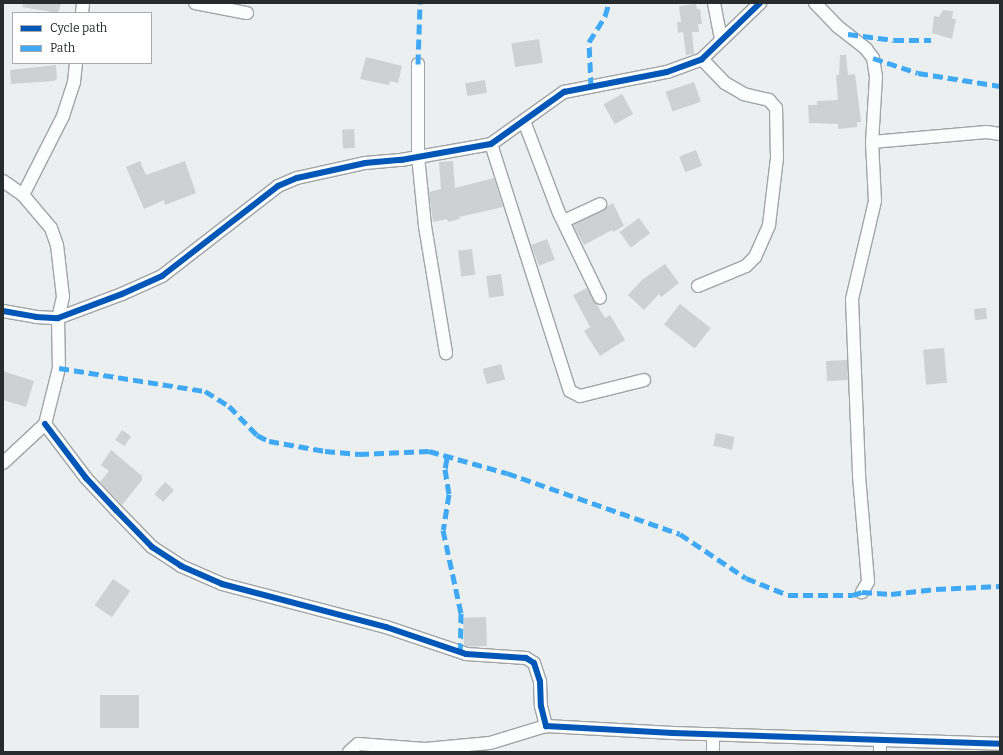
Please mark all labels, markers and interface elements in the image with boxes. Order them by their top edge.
legend [12,12,152,64]
text: Cycle path [50,21,107,35]
text: Path [50,41,75,55]

